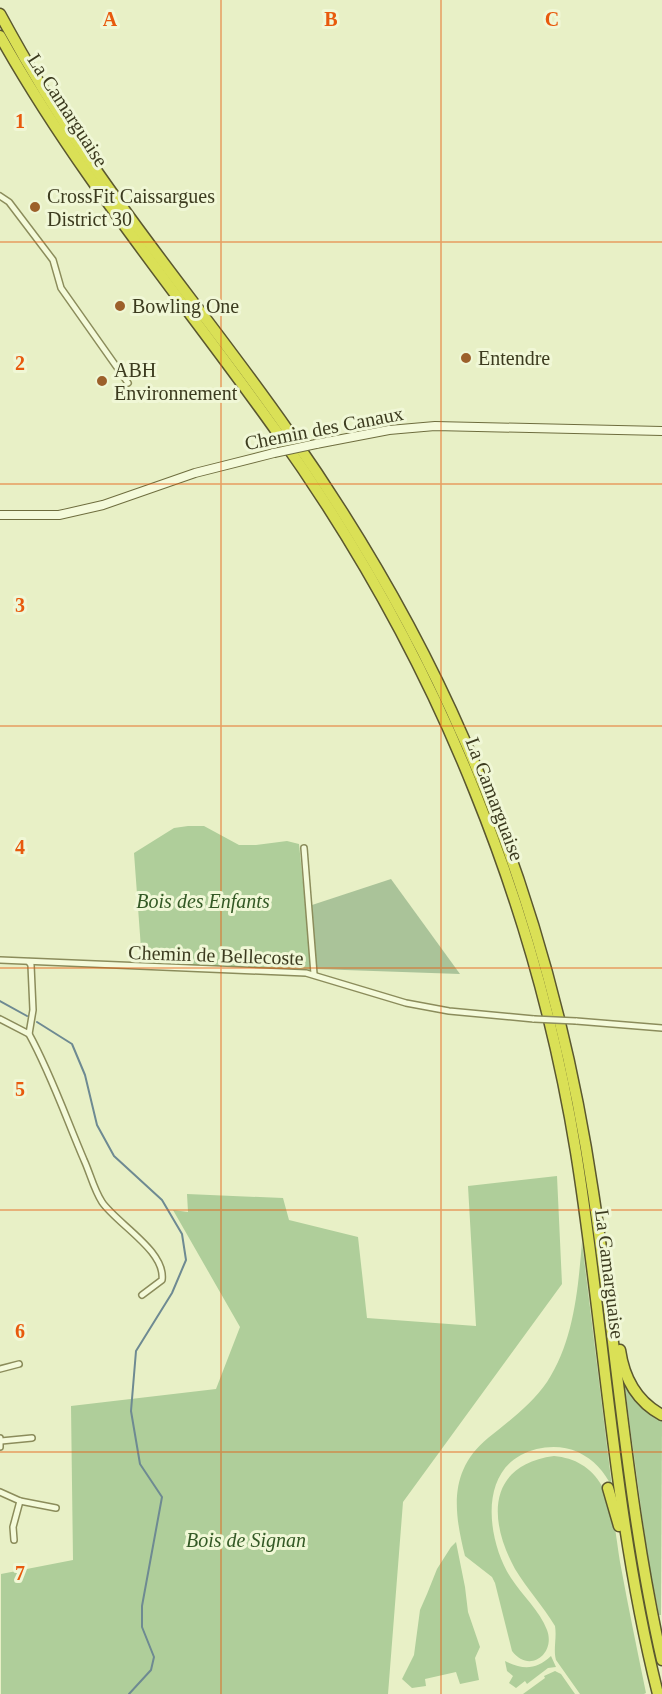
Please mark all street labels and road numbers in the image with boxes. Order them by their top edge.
street label: La Camarguaise [22,49,113,171]
street label: Chemin des Canaux [243,402,405,454]
street label: La Camarguaise [460,734,529,864]
street label: Chemin de Bellecoste [128,941,304,969]
street label: La Camarguaise [590,1208,629,1340]

